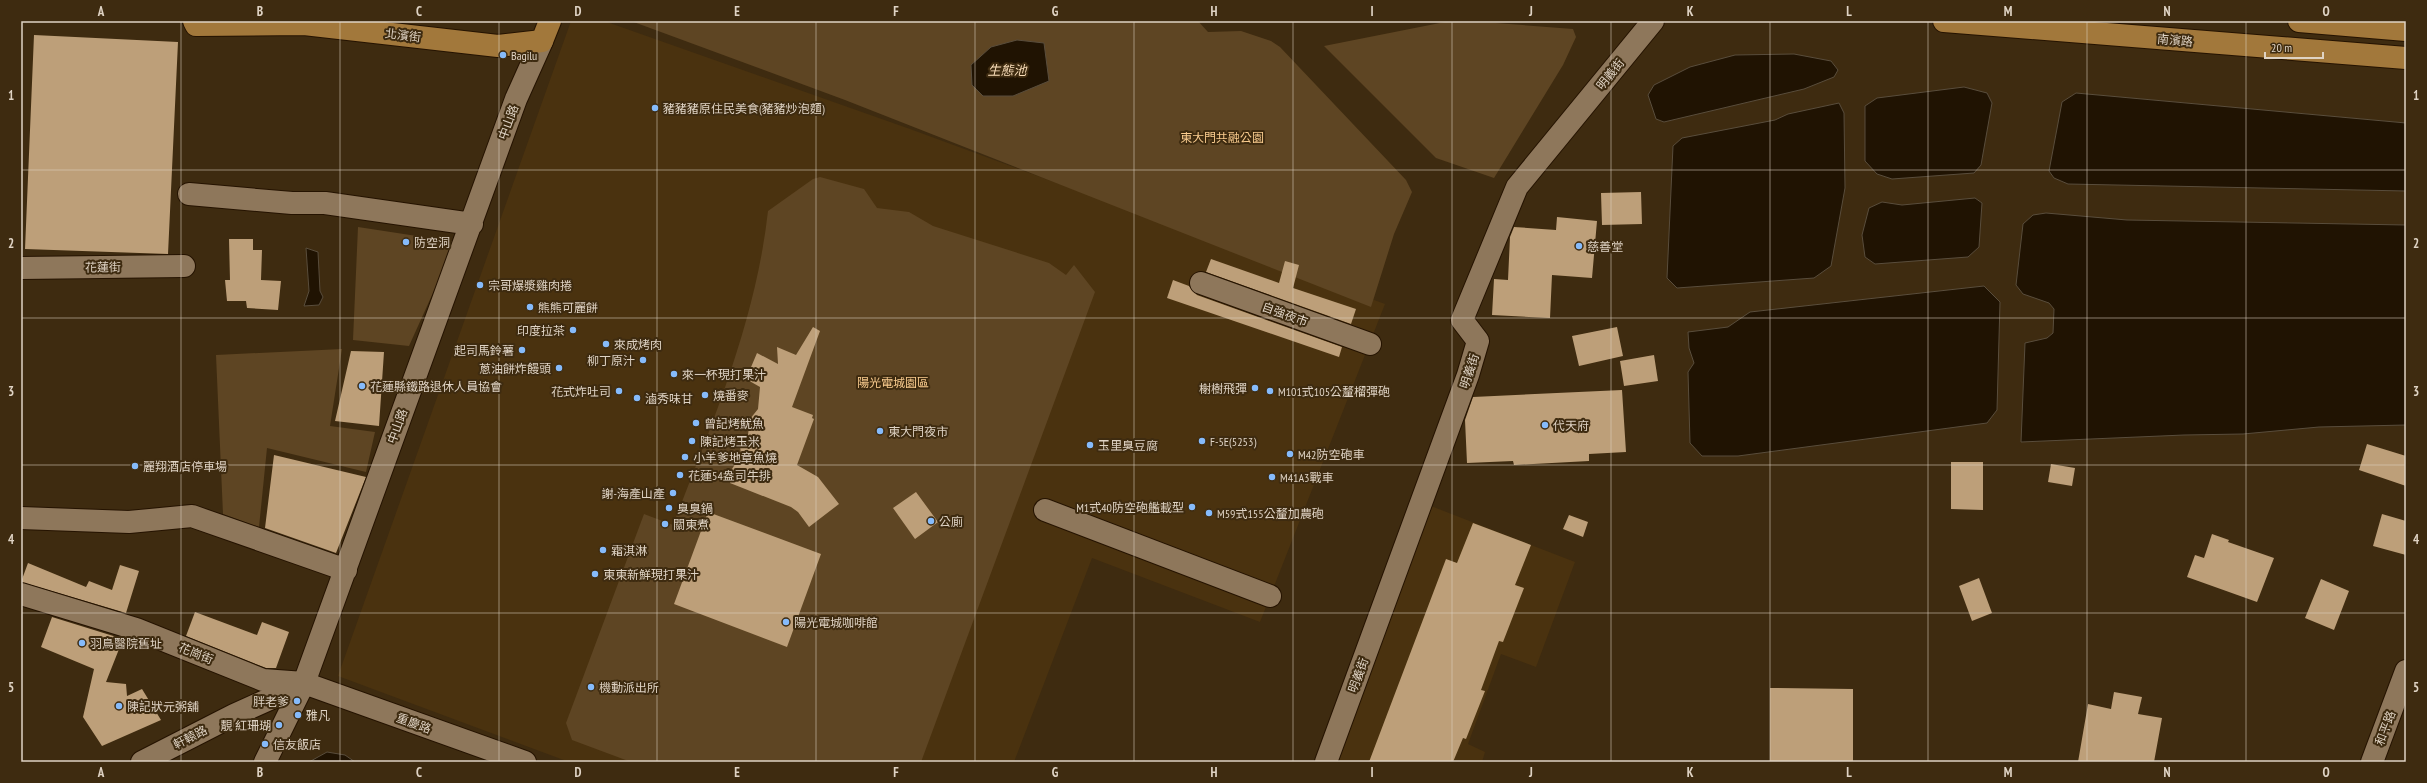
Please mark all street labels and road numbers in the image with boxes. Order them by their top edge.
street label: 北濱街 [384,25,422,45]
street label: 南濱路 [2156,31,2194,49]
street label: 明義街 [1593,55,1627,93]
street label: 中山路 [495,103,521,141]
street label: 花蓮街 [85,259,121,275]
street label: 自強夜市 [1260,299,1310,329]
street label: 明義街 [1456,352,1482,390]
street label: 中山路 [384,407,410,445]
street label: 花崗街 [176,639,216,667]
street label: 明義街 [1345,656,1371,694]
street label: 和平路 [2372,709,2398,747]
street label: 重慶路 [395,710,433,736]
street label: 軒轅路 [171,722,209,752]

